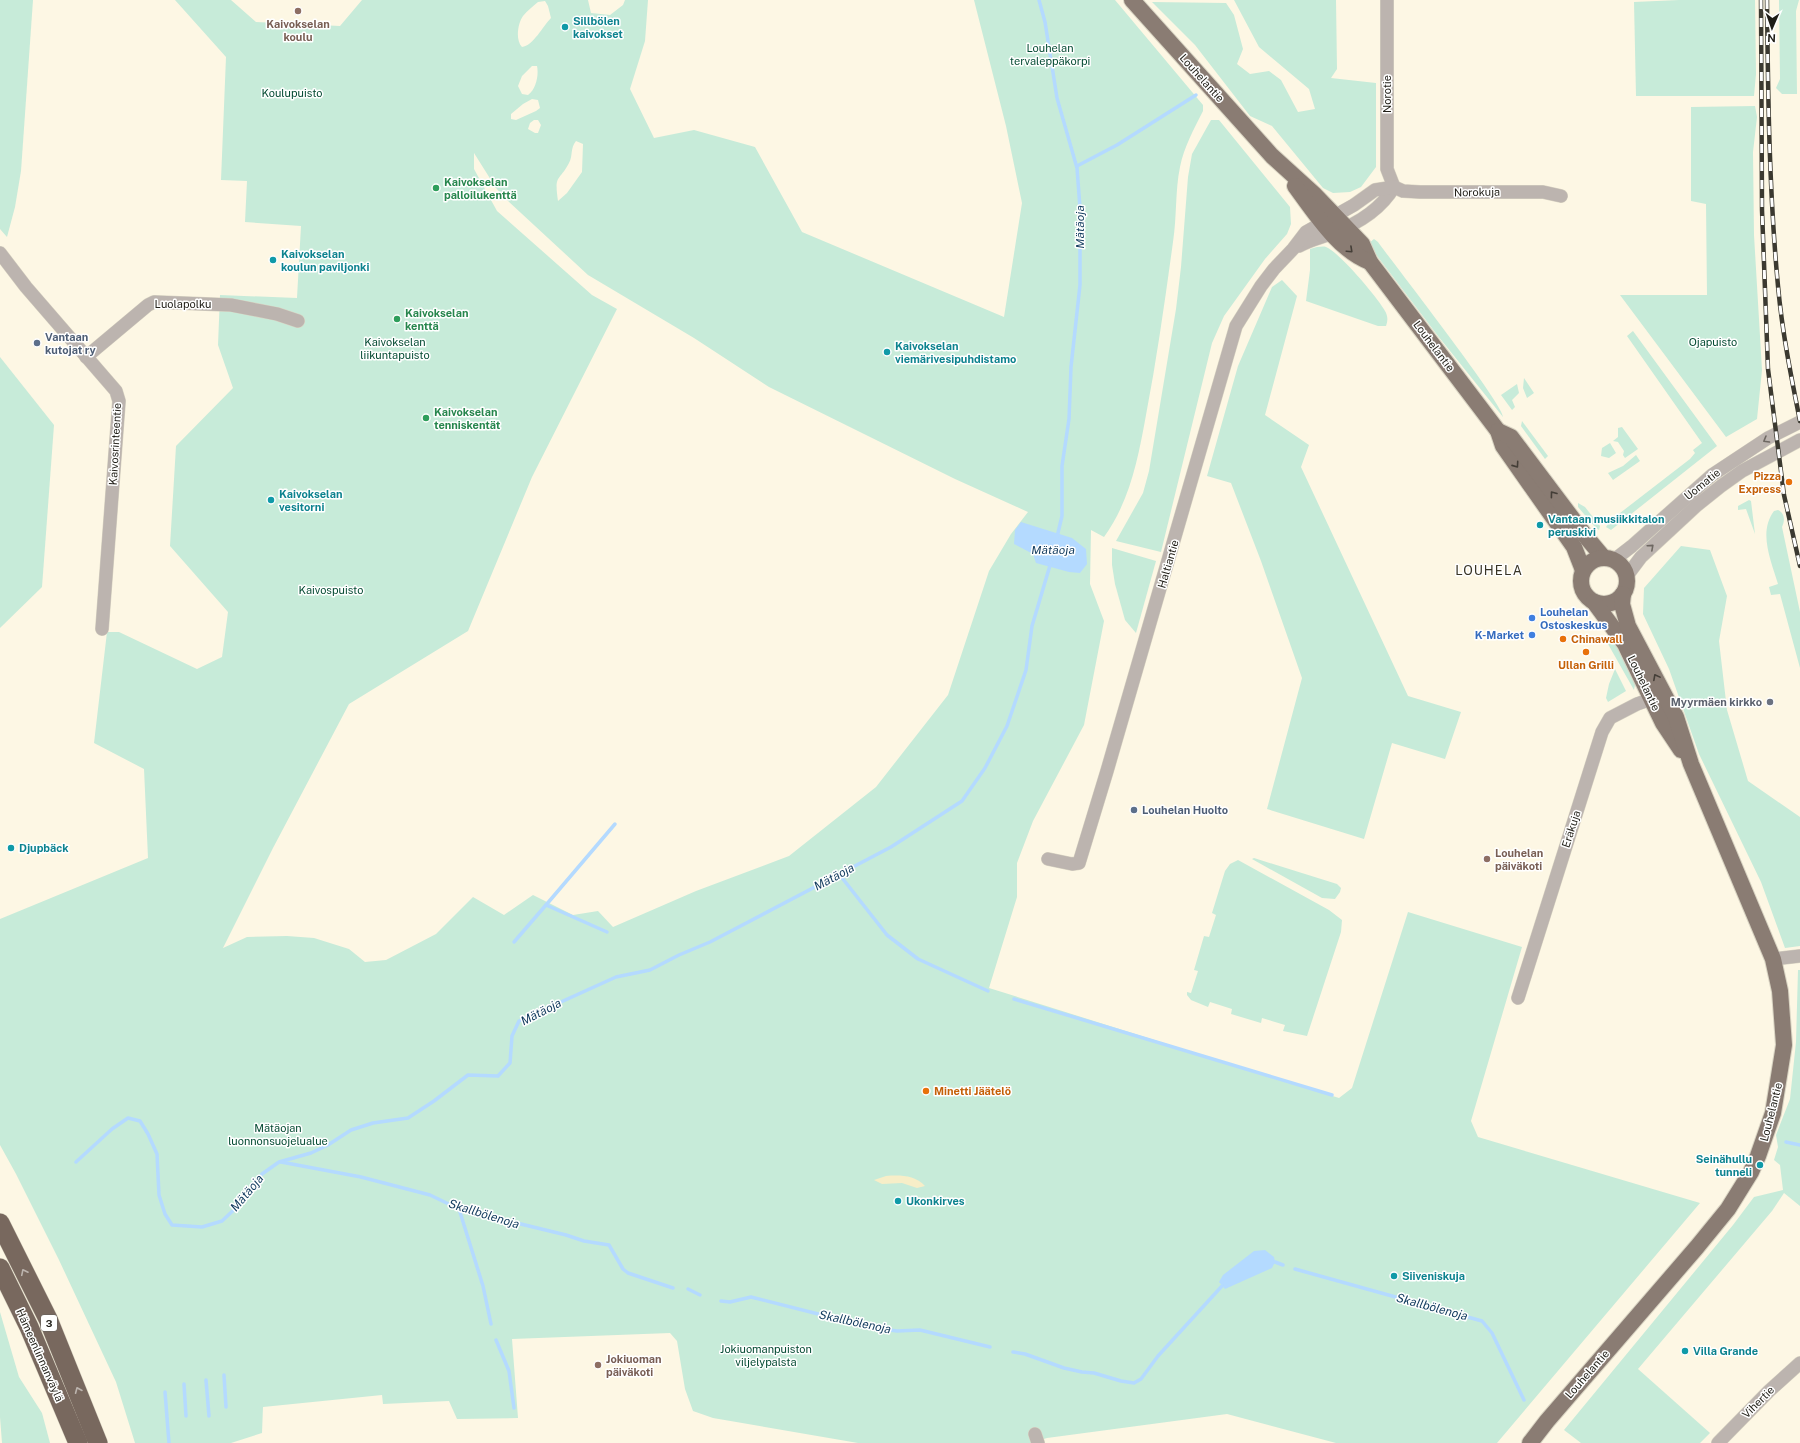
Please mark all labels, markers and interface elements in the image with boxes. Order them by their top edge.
marker: Kaivokselan koulu [293,6,303,16]
north arrow [1752,8,1792,48]
place label: Sillbölen kaivokset [573,15,623,40]
place label: Kaivokselan koulu [266,18,330,43]
marker: Sillbölen kaivokset [560,22,570,32]
text: N [1767,32,1776,44]
park label: Louhelan tervaleppäkorpi [1010,42,1090,67]
street label: Louhelantie [1177,52,1227,104]
street label: Norotie [1381,75,1393,113]
park label: Koulupuisto [262,87,322,99]
place label: Kaivokselan palloilukenttä [444,176,517,201]
marker: Kaivokselan palloilukenttä [431,183,441,193]
street label: Norokuja [1454,186,1500,198]
water label: Mätäoja [1073,205,1087,249]
one-way arrow [1345,246,1353,253]
place label: Kaivokselan koulun paviljonki [281,248,369,273]
marker: Kaivokselan koulun paviljonki [268,255,278,265]
street label: Luolapolku [155,298,211,310]
place label: Kaivokselan kenttä [405,307,468,332]
marker: Kaivokselan kenttä [392,314,402,324]
street label: Louhelantie [1411,318,1457,374]
place label: Vantaan kutojat ry [45,331,96,356]
park label: Kaivokselan liikuntapuisto [360,336,430,361]
park label: Ojapuisto [1689,336,1737,348]
marker: Vantaan kutojat ry [32,338,42,348]
place label: Kaivokselan viemärivesipuhdistamo [895,340,1016,365]
marker: Kaivokselan viemärivesipuhdistamo [882,347,892,357]
street label: Kaivosrinteentie [107,402,123,486]
place label: Kaivokselan tenniskentät [434,406,501,431]
marker: Kaivokselan tenniskentät [421,413,431,423]
one-way arrow [1763,436,1770,443]
one-way arrow [1511,461,1519,468]
street label: Uomatie [1682,466,1722,502]
place label: Pizza Express [1739,470,1781,495]
marker: Pizza Express [1784,477,1794,487]
place label: Kaivokselan vesitorni [279,488,342,513]
one-way arrow [1551,491,1558,498]
marker: Kaivokselan vesitorni [266,495,276,505]
place label: Vantaan musiikkitalon peruskivi [1548,513,1664,538]
marker: Vantaan musiikkitalon peruskivi [1535,520,1545,530]
street label: Haltiantie [1155,538,1181,590]
water label: Mätäoja [1031,543,1075,557]
one-way arrow [1647,545,1654,552]
district label: LOUHELA [1455,563,1523,578]
park label: Kaivospuisto [299,584,363,596]
place label: Louhelan Ostoskeskus [1540,606,1608,631]
marker: Louhelan Ostoskeskus [1527,613,1537,623]
place label: K-Market [1475,629,1524,641]
marker: K-Market [1527,630,1537,640]
place label: Chinawall [1571,633,1623,645]
marker: Chinawall [1558,634,1568,644]
marker: Ullan Grilli [1581,647,1591,657]
street label: Louhelantie [1625,653,1663,713]
place label: Ullan Grilli [1558,659,1614,671]
one-way arrow [1653,674,1660,681]
place label: Myyrmäen kirkko [1671,696,1762,708]
marker: Myyrmäen kirkko [1765,697,1775,707]
place label: Louhelan Huolto [1142,804,1228,816]
marker: Louhelan Huolto [1129,805,1139,815]
street label: Eräkuja [1559,809,1583,849]
place label: Djupbäck [19,842,69,854]
marker: Djupbäck [6,843,16,853]
place label: Louhelan päiväkoti [1495,847,1543,872]
marker: Louhelan päiväkoti [1482,854,1492,864]
water label: Mätäoja [811,861,857,893]
water label: Mätäoja [518,996,564,1028]
street label: Louhelantie [1758,1081,1784,1143]
place label: Minetti Jäätelö [934,1085,1011,1097]
marker: Minetti Jäätelö [921,1086,931,1096]
park label: Mätäojan luonnonsuojelualue [228,1122,328,1147]
place label: Seinähullu tunneli [1696,1153,1752,1178]
marker: Seinähullu tunneli [1755,1160,1765,1170]
water label: Mätäoja [228,1172,266,1214]
place label: Ukonkirves [906,1195,965,1207]
marker: Ukonkirves [893,1196,903,1206]
water label: Skallbölenoja [447,1197,521,1231]
one-way arrow [21,1269,29,1276]
place label: Siiveniskuja [1402,1270,1465,1282]
marker: Siiveniskuja [1389,1271,1399,1281]
water label: Skallbölenoja [1395,1291,1469,1323]
street label: Hämeenlinnanväylä [14,1307,66,1403]
water label: Skallbölenoja [818,1308,892,1336]
road number: 3 [41,1315,57,1331]
park label: Jokiuomanpuiston viljelypalsta [720,1343,812,1368]
place label: Villa Grande [1693,1345,1758,1357]
marker: Villa Grande [1680,1346,1690,1356]
street label: Louhelantie [1563,1347,1611,1401]
place label: Jokiuoman päiväkoti [606,1353,662,1378]
marker: Jokiuoman päiväkoti [593,1360,603,1370]
street label: Vihertie [1740,1384,1776,1420]
one-way arrow [74,1387,82,1394]

